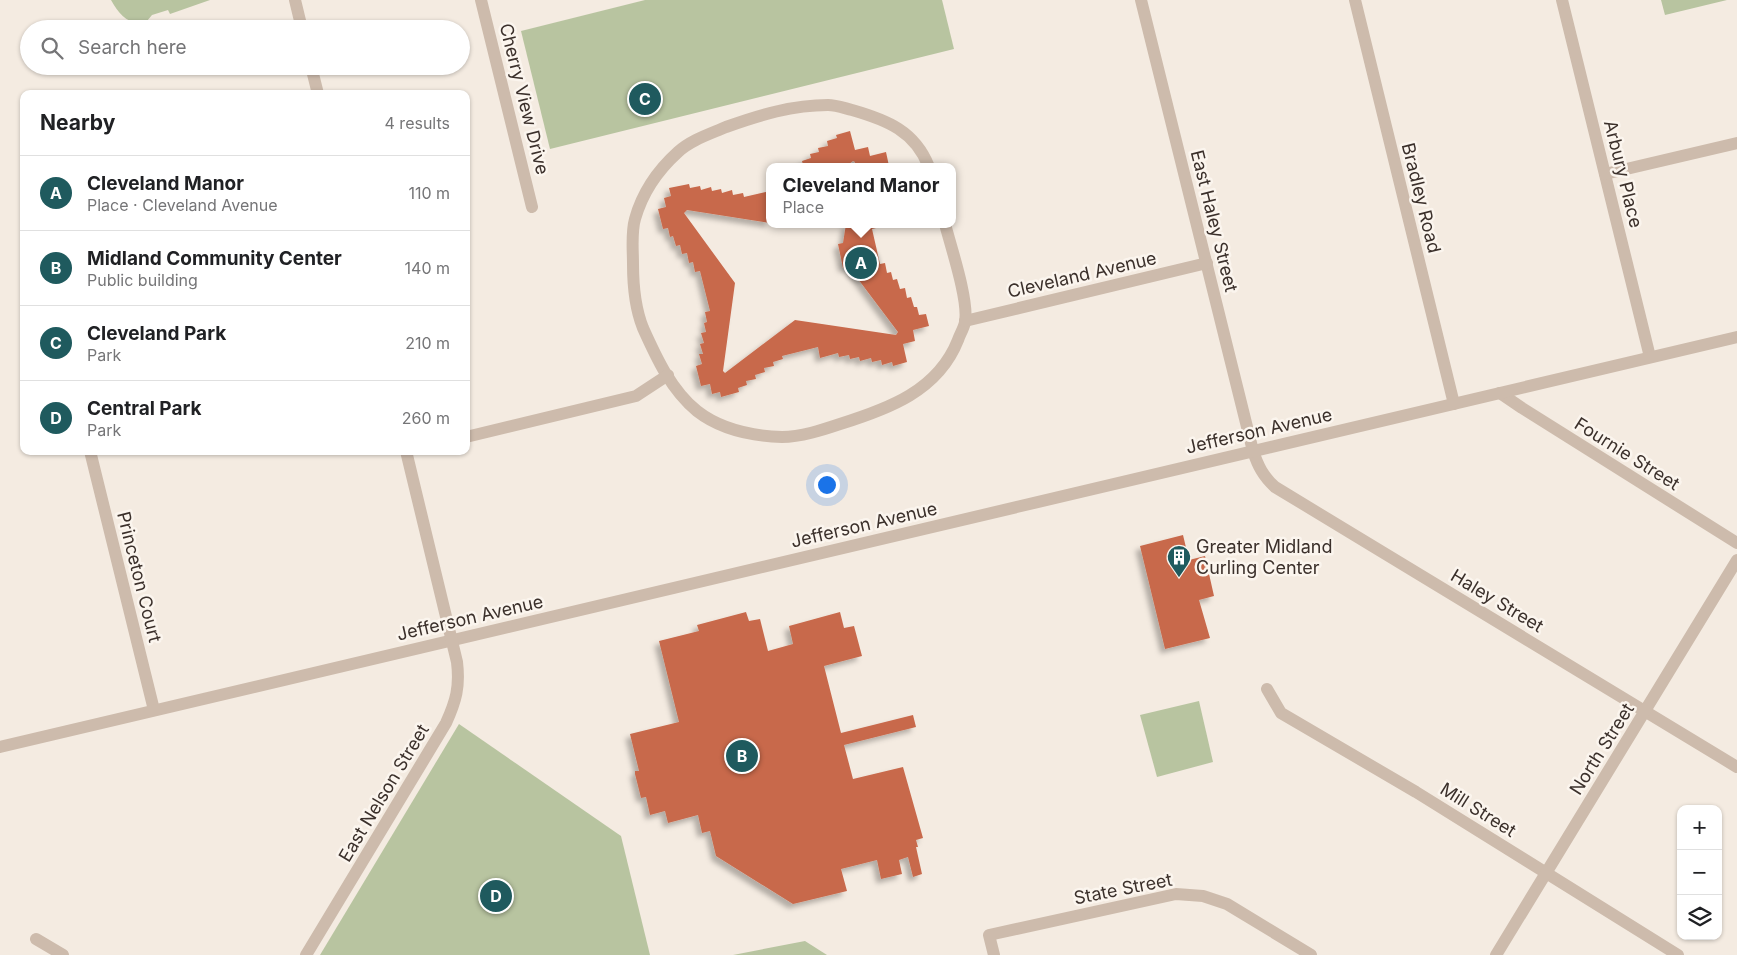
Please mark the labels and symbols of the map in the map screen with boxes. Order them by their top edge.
street label: Cherry View Drive [496,21,553,177]
pin: C [629,80,661,118]
street label: Arbury Place [1600,118,1647,230]
street label: Bradley Road [1398,141,1445,255]
street label: East Haley Street [1187,148,1242,294]
pin: A [845,244,877,282]
street label: Cleveland Avenue [1005,247,1158,302]
street label: Jefferson Avenue [1184,403,1334,458]
street label: Fournie Street [1571,413,1684,494]
your location [814,472,840,498]
street label: Jefferson Avenue [789,497,939,552]
street label: Princeton Court [113,509,166,645]
place label: Greater Midland Curling Center [1196,536,1333,578]
building icon: Greater Midland Curling Center [1166,544,1192,578]
street label: Haley Street [1447,565,1547,636]
street label: Jefferson Avenue [395,590,545,645]
street label: North Street [1565,699,1638,798]
street label: East Nelson Street [334,720,433,865]
pin: B [726,737,758,775]
street label: Mill Street [1437,778,1520,841]
street label: State Street [1072,869,1174,908]
pin: D [480,877,512,915]

